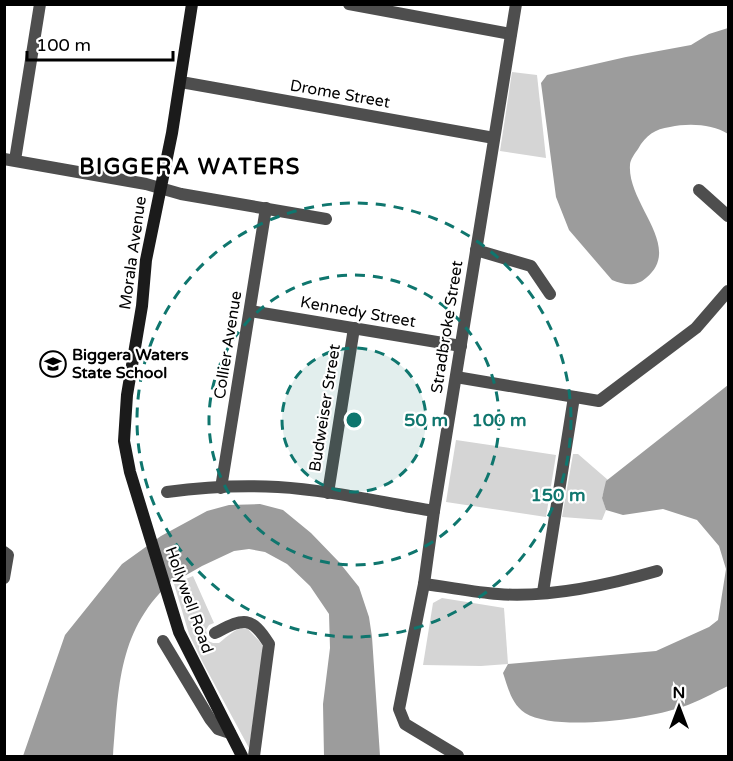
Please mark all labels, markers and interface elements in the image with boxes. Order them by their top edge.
scale bar [27,24,172,62]
text: 100 m [36,34,91,56]
street label: Drome Street [288,75,392,113]
district label: BIGGERA WATERS [79,154,301,180]
street label: Morala Avenue [115,195,151,311]
street label: Stradbroke Street [427,259,467,395]
street label: Collier Avenue [210,290,246,400]
street label: Kennedy Street [299,292,417,332]
street label: Budweiser Street [305,343,345,473]
place label: Biggera Waters State School [72,345,189,383]
school or university icon: Biggera Waters State School [38,349,68,379]
text: 50 m [404,409,448,431]
text: 100 m [471,409,527,431]
centre of rings [344,410,364,430]
text: 150 m [530,484,586,506]
street label: Hollywell Road [160,544,218,656]
north arrow [649,677,709,737]
text: N [673,683,685,703]

